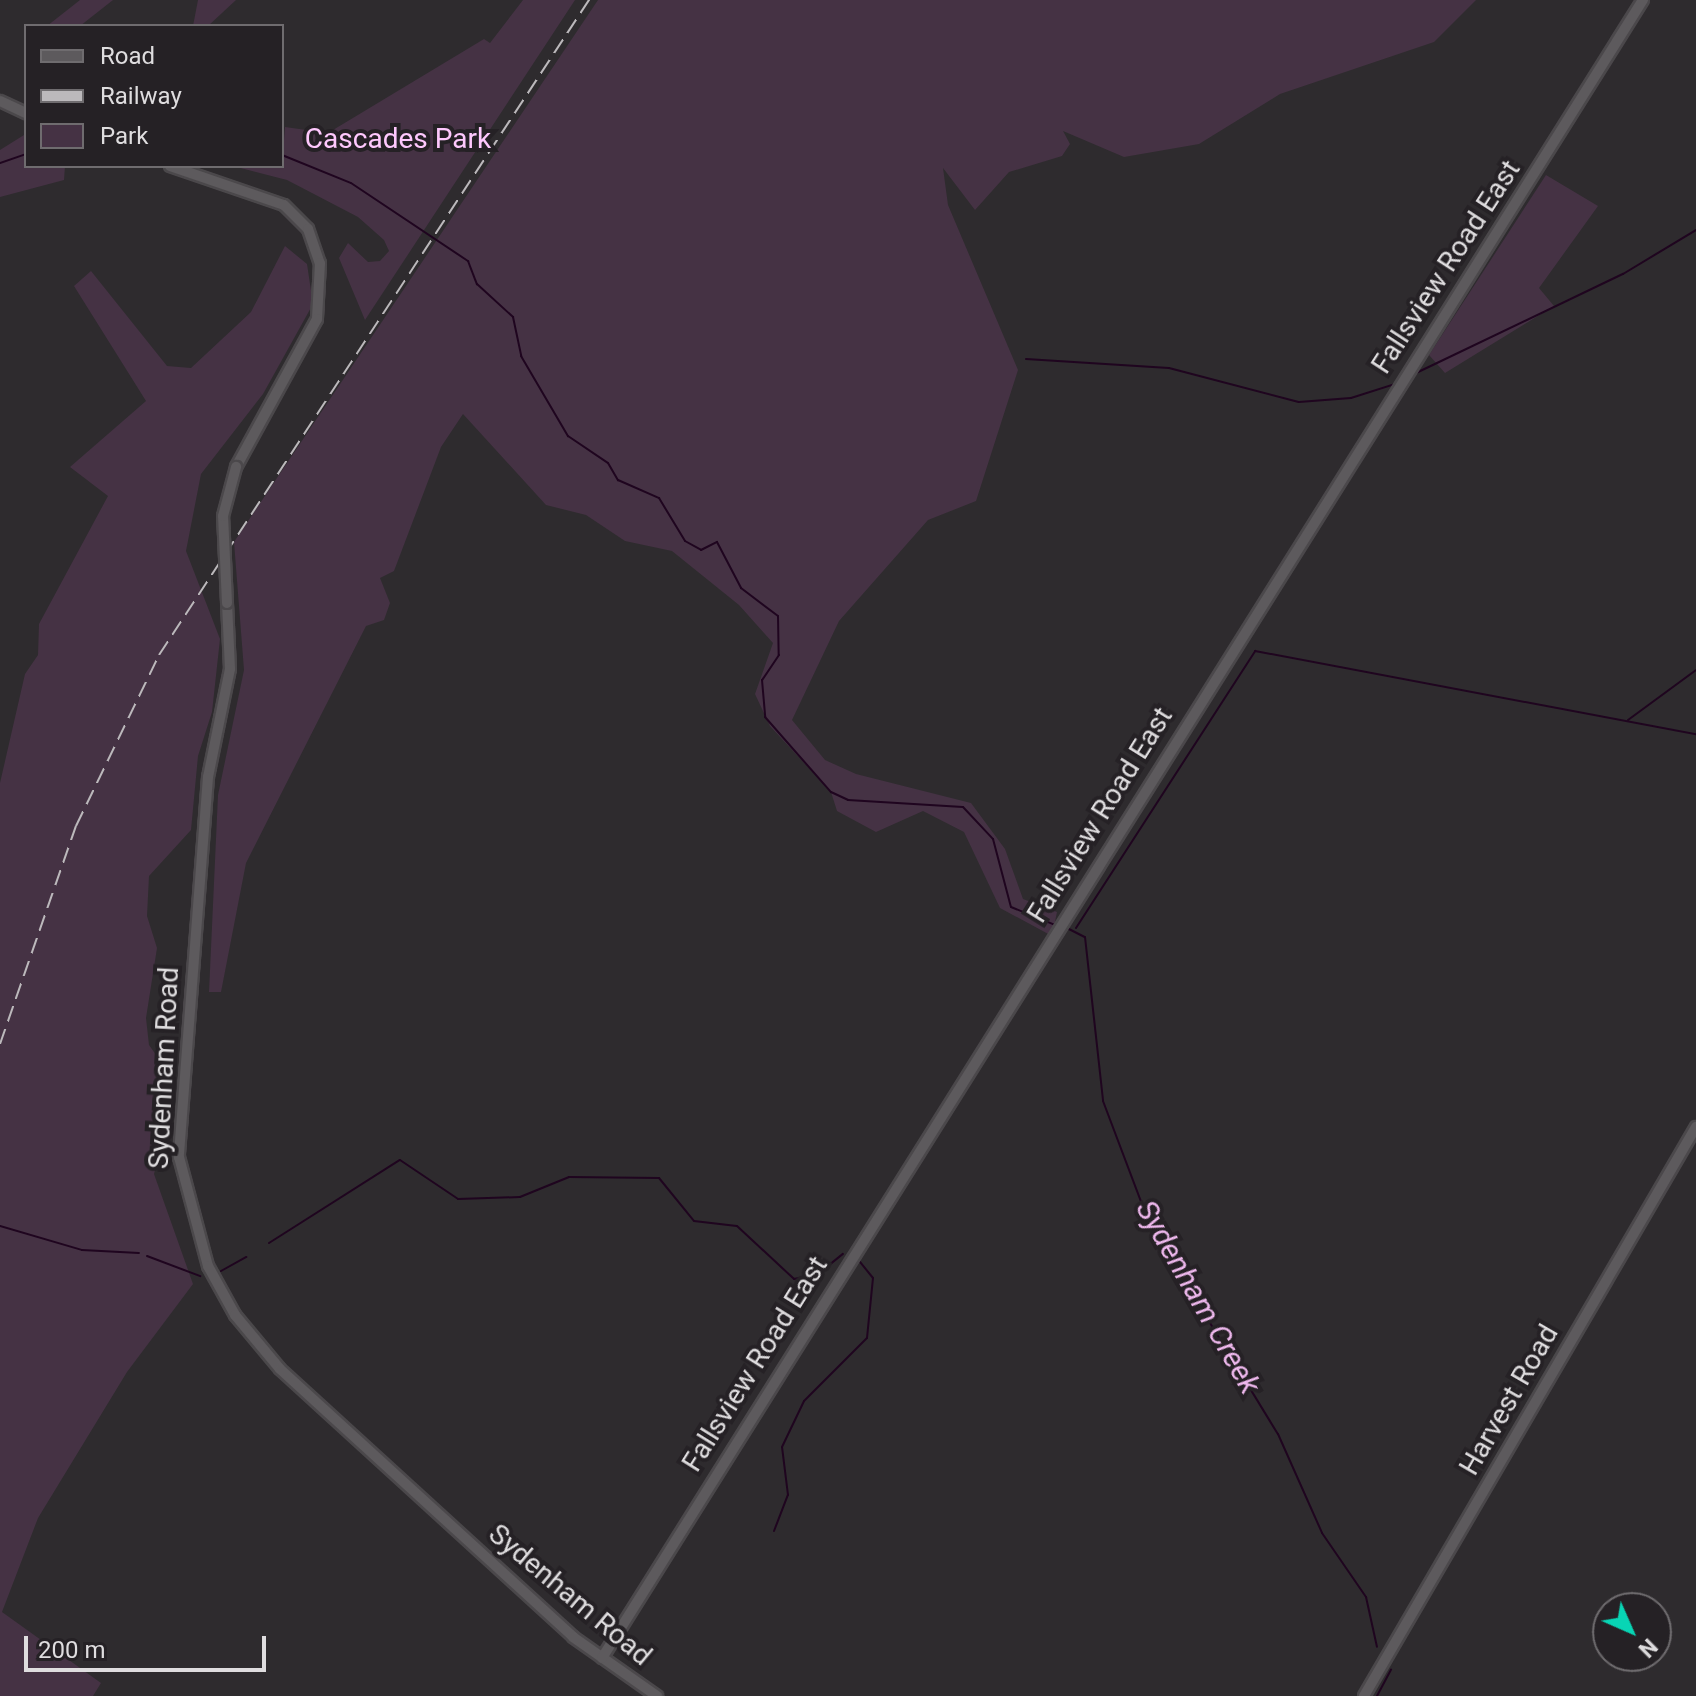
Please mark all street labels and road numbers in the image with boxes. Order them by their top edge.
street label: Fallsview Road East [1365,154,1527,380]
street label: Fallsview Road East [1020,701,1180,929]
street label: Sydenham Road [142,966,186,1170]
street label: Fallsview Road East [675,1250,835,1478]
street label: Harvest Road [1452,1319,1566,1481]
street label: Sydenham Road [482,1517,658,1673]

